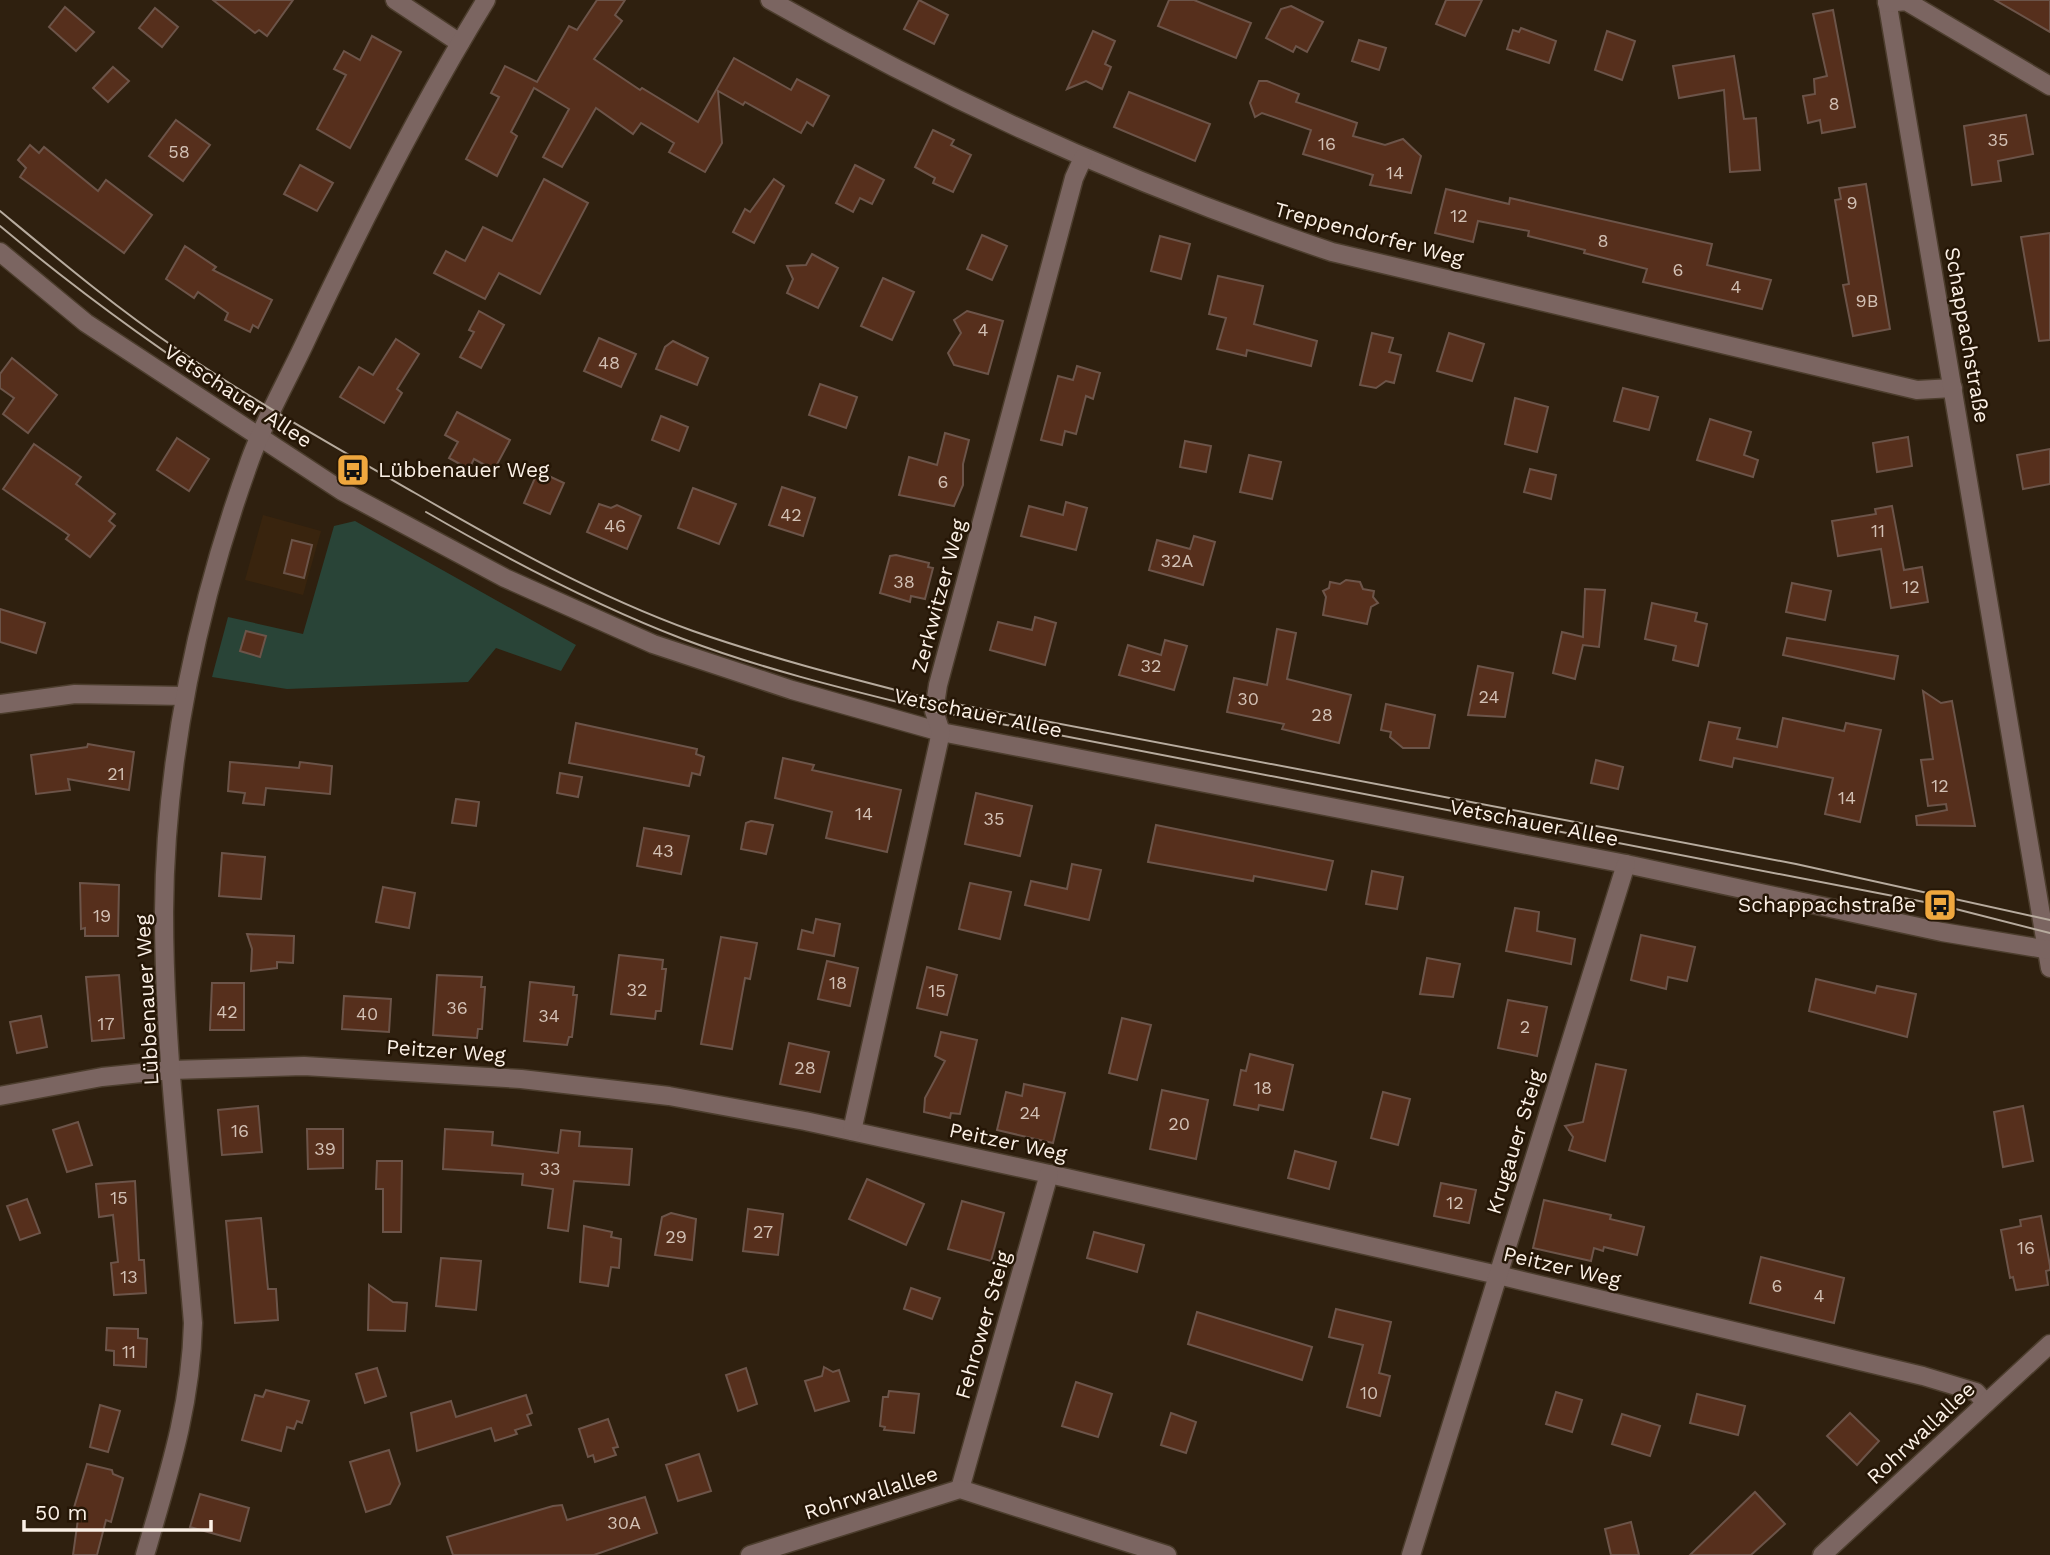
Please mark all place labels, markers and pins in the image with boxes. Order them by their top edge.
bus stop icon: Lübbenauer Weg [334,451,372,489]
place label: Lübbenauer Weg [378,457,550,482]
bus stop icon: Schappachstraße [1921,886,1959,924]
place label: Schappachstraße [1738,892,1916,917]

